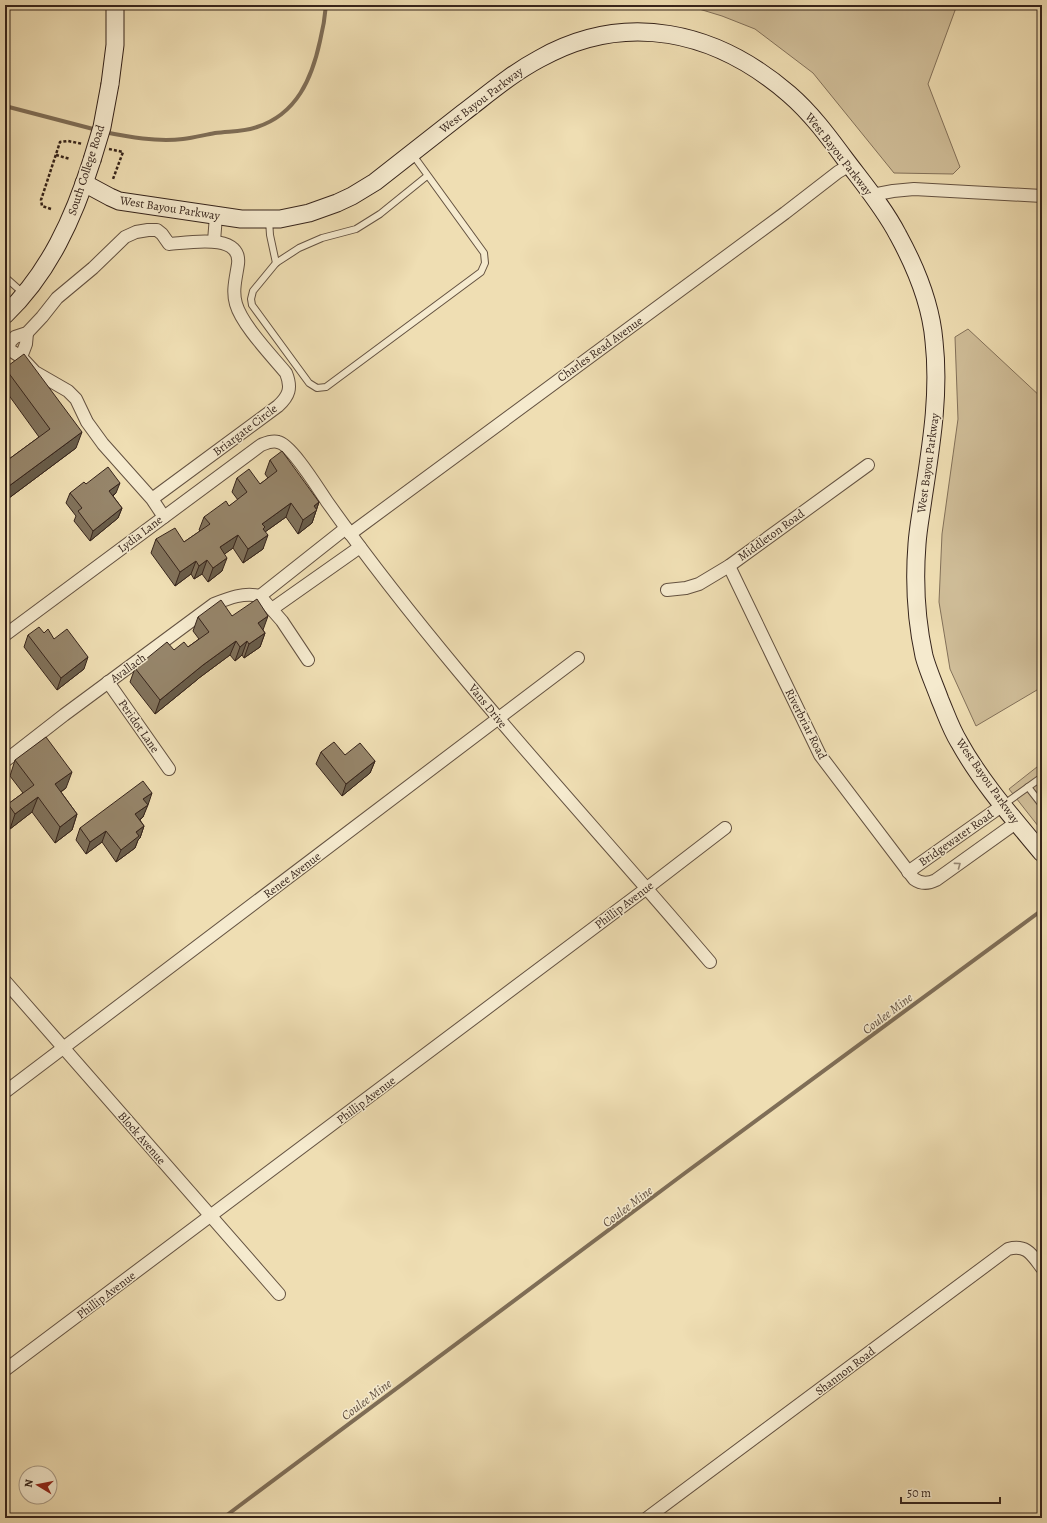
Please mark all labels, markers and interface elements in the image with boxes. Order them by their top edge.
street label: West Bayou Parkway [435,63,527,137]
street label: West Bayou Parkway [801,109,877,199]
street label: South College Road [64,122,108,217]
street label: West Bayou Parkway [118,192,222,224]
street label: Charles Read Avenue [554,313,646,385]
street label: Briargate Circle [209,400,281,460]
street label: West Bayou Parkway [913,411,943,515]
street label: Middleton Road [735,505,808,565]
street label: Lydia Lane [114,512,166,556]
street label: Avallach [106,649,150,687]
street label: Vans Drive [465,680,511,732]
street label: Riverbriar Road [781,686,831,763]
street label: Peridot Lane [115,696,163,756]
street label: West Bayou Parkway [952,734,1024,827]
street label: Bridgewater Road [915,806,997,870]
street label: Renee Avenue [260,848,324,902]
one-way arrow [953,863,960,870]
street label: Phillip Avenue [591,878,657,932]
water label: Coulee Mine [859,989,916,1038]
street label: Phillip Avenue [333,1073,399,1127]
street label: Block Avenue [115,1108,169,1168]
water label: Coulee Mine [599,1182,656,1231]
street label: Phillip Avenue [73,1268,139,1322]
street label: Shannon Road [812,1343,879,1399]
water label: Coulee Mine [338,1375,395,1424]
north arrow [18,1465,58,1505]
text: N [21,1478,37,1489]
scale bar [901,1479,1000,1505]
text: 50 m [907,1485,931,1501]

